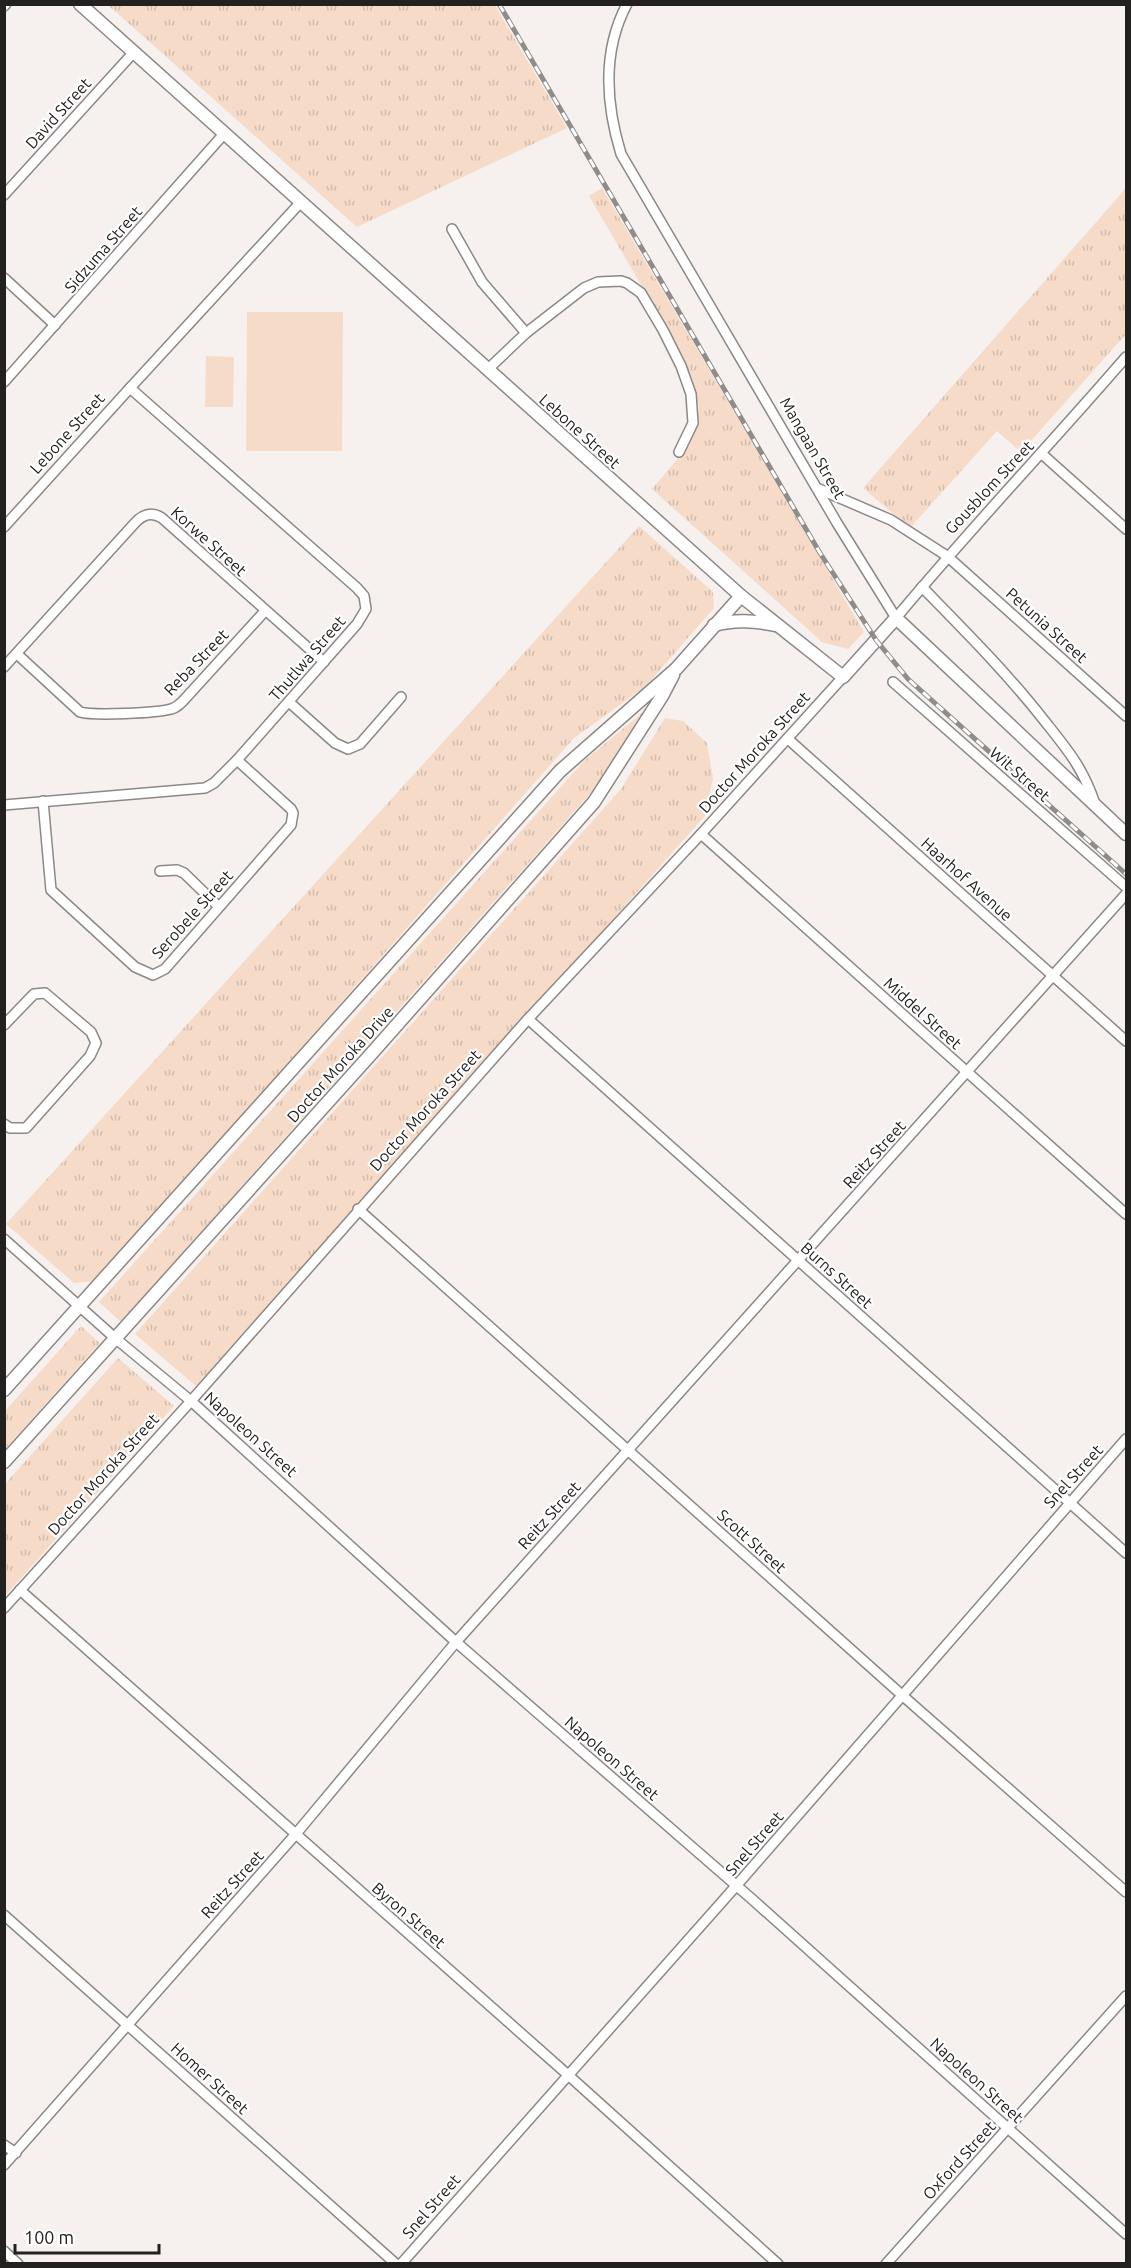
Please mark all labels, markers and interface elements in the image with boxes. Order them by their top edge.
street label: David Street [22,73,95,152]
street label: Sidzuma Street [61,202,146,296]
street label: Lebone Street [26,389,108,477]
street label: Lebone Street [536,390,624,472]
street label: Mangaan Street [777,394,850,503]
street label: Gousblom Street [941,436,1037,537]
street label: Korwe Street [168,503,251,580]
street label: Petunia Street [1003,584,1092,667]
street label: Thutlwa Street [265,611,349,704]
street label: Reba Street [160,625,232,699]
street label: Doctor Moroka Street [695,687,814,816]
street label: Wit Street [986,743,1054,805]
street label: Haarhof Avenue [918,834,1016,924]
street label: Serobele Street [148,866,237,962]
street label: Middel Street [881,974,966,1053]
street label: Doctor Moroka Drive [283,1002,397,1126]
street label: Doctor Moroka Street [366,1045,485,1174]
street label: Reitz Street [839,1116,909,1191]
street label: Burns Street [798,1238,877,1312]
street label: Napoleon Street [201,1388,301,1481]
street label: Doctor Moroka Street [44,1409,163,1538]
street label: Snel Street [1040,1440,1107,1511]
street label: Reitz Street [514,1477,584,1552]
street label: Scott Street [714,1506,791,1577]
street label: Napoleon Street [561,1712,663,1804]
street label: Snel Street [721,1807,787,1879]
street label: Reitz Street [197,1846,267,1921]
street label: Byron Street [369,1878,450,1952]
street label: Napoleon Street [927,2034,1027,2127]
street label: Homer Street [168,2039,253,2118]
street label: Oxford Street [919,2116,1000,2203]
street label: Snel Street [398,2170,464,2242]
scale bar [15,2217,159,2255]
text: 100 m [24,2227,74,2247]

